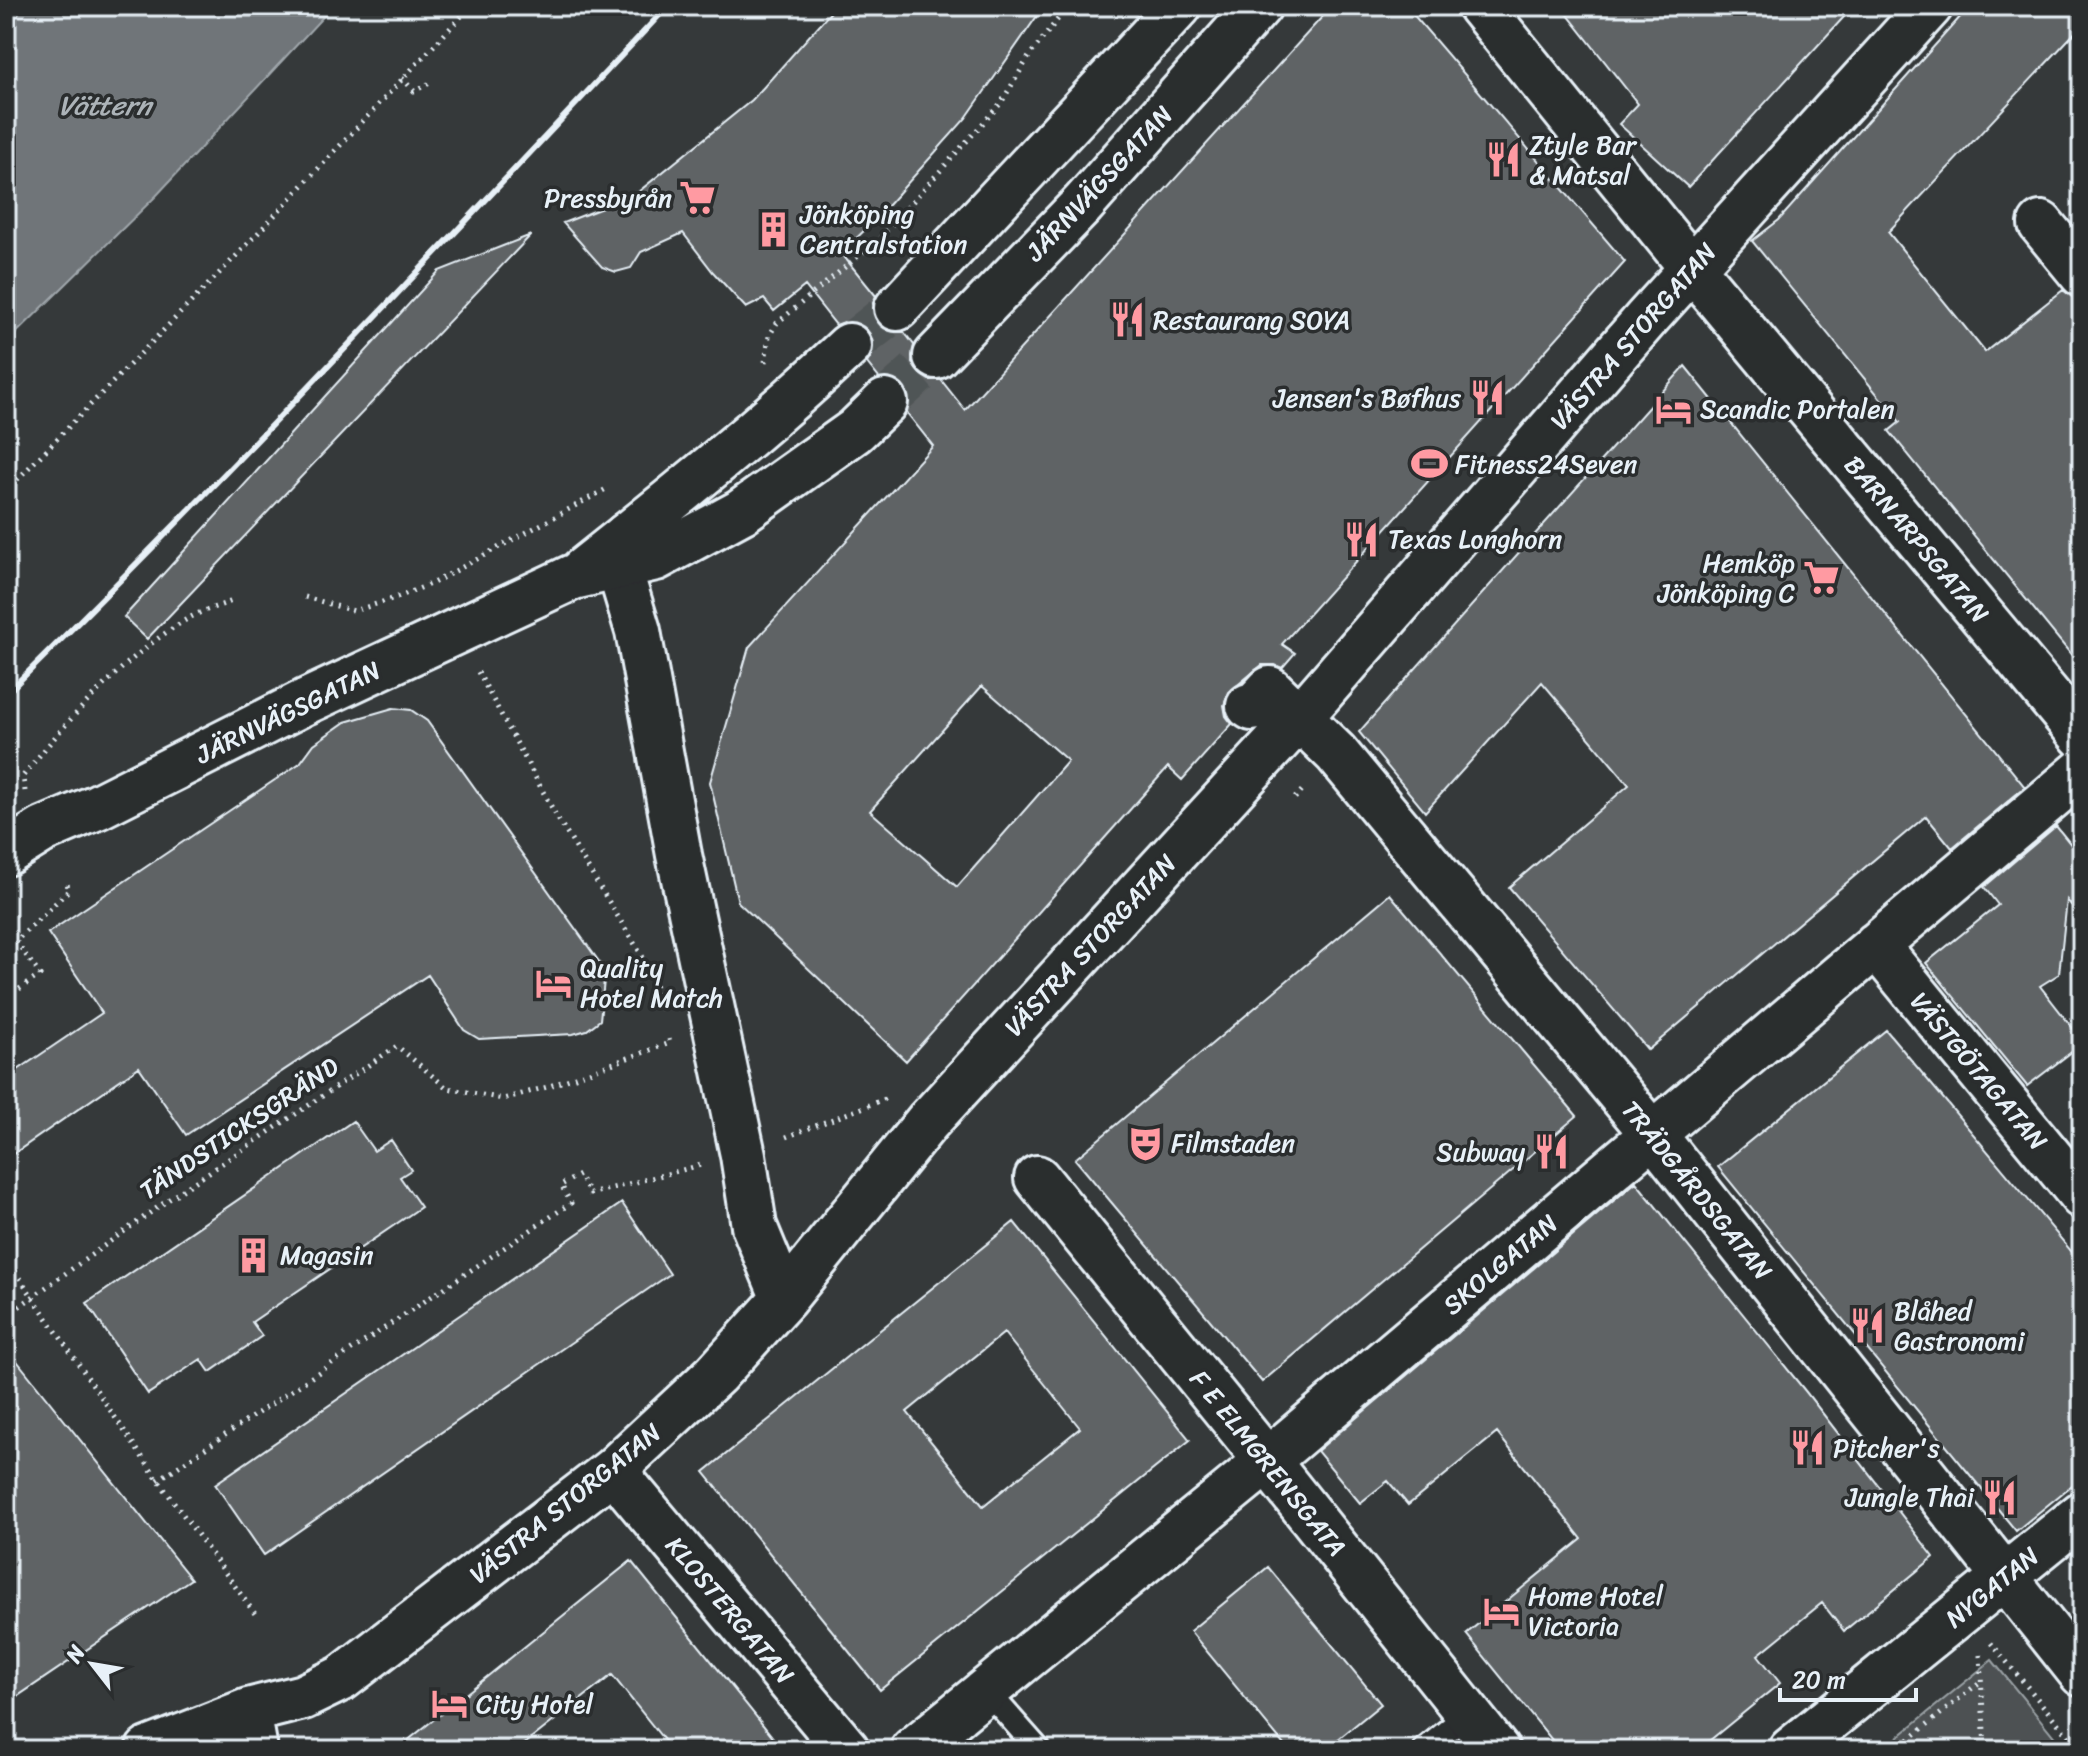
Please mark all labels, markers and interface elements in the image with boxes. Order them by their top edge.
water label: Vättern [59,81,154,130]
street label: JÄRNVÄGSGATAN [1013,94,1184,273]
place label: Ztyle Bar & Matsal [1529,122,1637,198]
restaurant icon: Ztyle Bar & Matsal [1484,141,1522,179]
place label: Pressbyrån [544,175,672,221]
supermarket icon: Pressbyrån [679,179,717,217]
place label: Jönköping Centralstation [799,191,967,267]
building icon: Jönköping Centralstation [755,210,793,248]
street label: VÄSTRA STORGATAN [1538,231,1728,441]
place label: Restaurang SOYA [1153,297,1350,343]
restaurant icon: Restaurang SOYA [1108,301,1146,339]
place label: Jensen's Bøfhus [1272,375,1462,421]
restaurant icon: Jensen's Bøfhus [1468,379,1506,417]
place label: Scandic Portalen [1700,386,1895,432]
hotel icon: Scandic Portalen [1655,390,1693,428]
place label: Fitness24Seven [1455,441,1637,487]
street label: BARNARPSGATAN [1832,444,2002,634]
sports icon: Fitness24Seven [1410,445,1448,483]
place label: Texas Longhorn [1388,516,1562,562]
restaurant icon: Texas Longhorn [1343,520,1381,558]
place label: Hemköp Jönköping C [1657,540,1795,616]
supermarket icon: Hemköp Jönköping C [1802,559,1840,597]
street label: JÄRNVÄGSGATAN [187,647,388,777]
street label: VÄSTRA STORGATAN [992,843,1188,1047]
place label: Quality Hotel Match [580,945,723,1021]
hotel icon: Quality Hotel Match [535,964,573,1002]
street label: VÄSTGÖTAGATAN [1898,981,2060,1161]
street label: TÄNDSTICKSGRÄND [129,1043,349,1212]
street label: TRÄDGÅRDSGATAN [1609,1089,1785,1291]
place label: Filmstaden [1171,1120,1295,1166]
theatre icon: Filmstaden [1126,1124,1164,1162]
place label: Subway [1436,1129,1526,1175]
restaurant icon: Subway [1532,1133,1570,1171]
street label: SKOLGATAN [1432,1201,1568,1327]
place label: Magasin [280,1232,374,1278]
building icon: Magasin [235,1236,273,1274]
place label: Blåhed Gastronomi [1894,1288,2025,1364]
restaurant icon: Blåhed Gastronomi [1849,1307,1887,1345]
street label: F E ELMGRENSGATA [1178,1359,1358,1567]
street label: VÄSTRA STORGATAN [458,1410,672,1596]
place label: Pitcher's [1833,1425,1940,1471]
restaurant icon: Pitcher's [1788,1429,1826,1467]
place label: Jungle Thai [1844,1474,1975,1520]
restaurant icon: Jungle Thai [1981,1478,2019,1516]
street label: KLOSTERGATAN [654,1525,806,1695]
street label: NYGATAN [1934,1534,2050,1640]
place label: Home Hotel Victoria [1528,1573,1664,1649]
hotel icon: Home Hotel Victoria [1483,1592,1521,1630]
north arrow [52,1624,132,1704]
text: N [54,1637,96,1671]
scale bar [1780,1652,1916,1702]
text: 20 m [1792,1659,1846,1701]
place label: City Hotel [476,1681,594,1727]
hotel icon: City Hotel [431,1685,469,1723]

